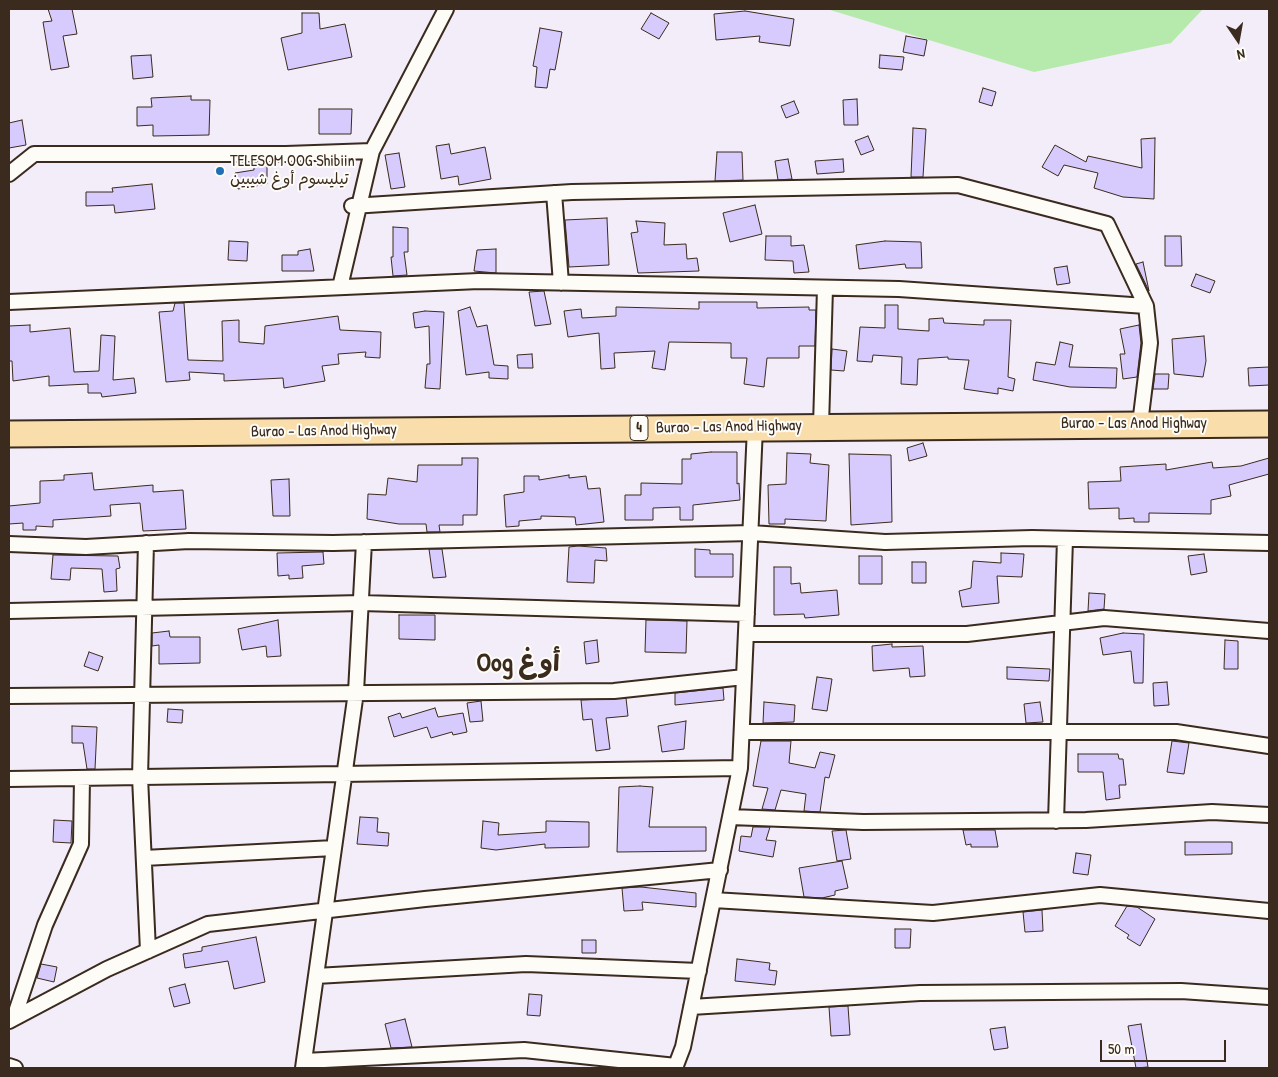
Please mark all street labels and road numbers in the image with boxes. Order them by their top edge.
street label: Burao - Las Anod Highway [1061,414,1207,434]
road number: 4 [630,416,648,440]
street label: Burao - Las Anod Highway [656,416,802,438]
street label: Burao - Las Anod Highway [251,420,397,442]

